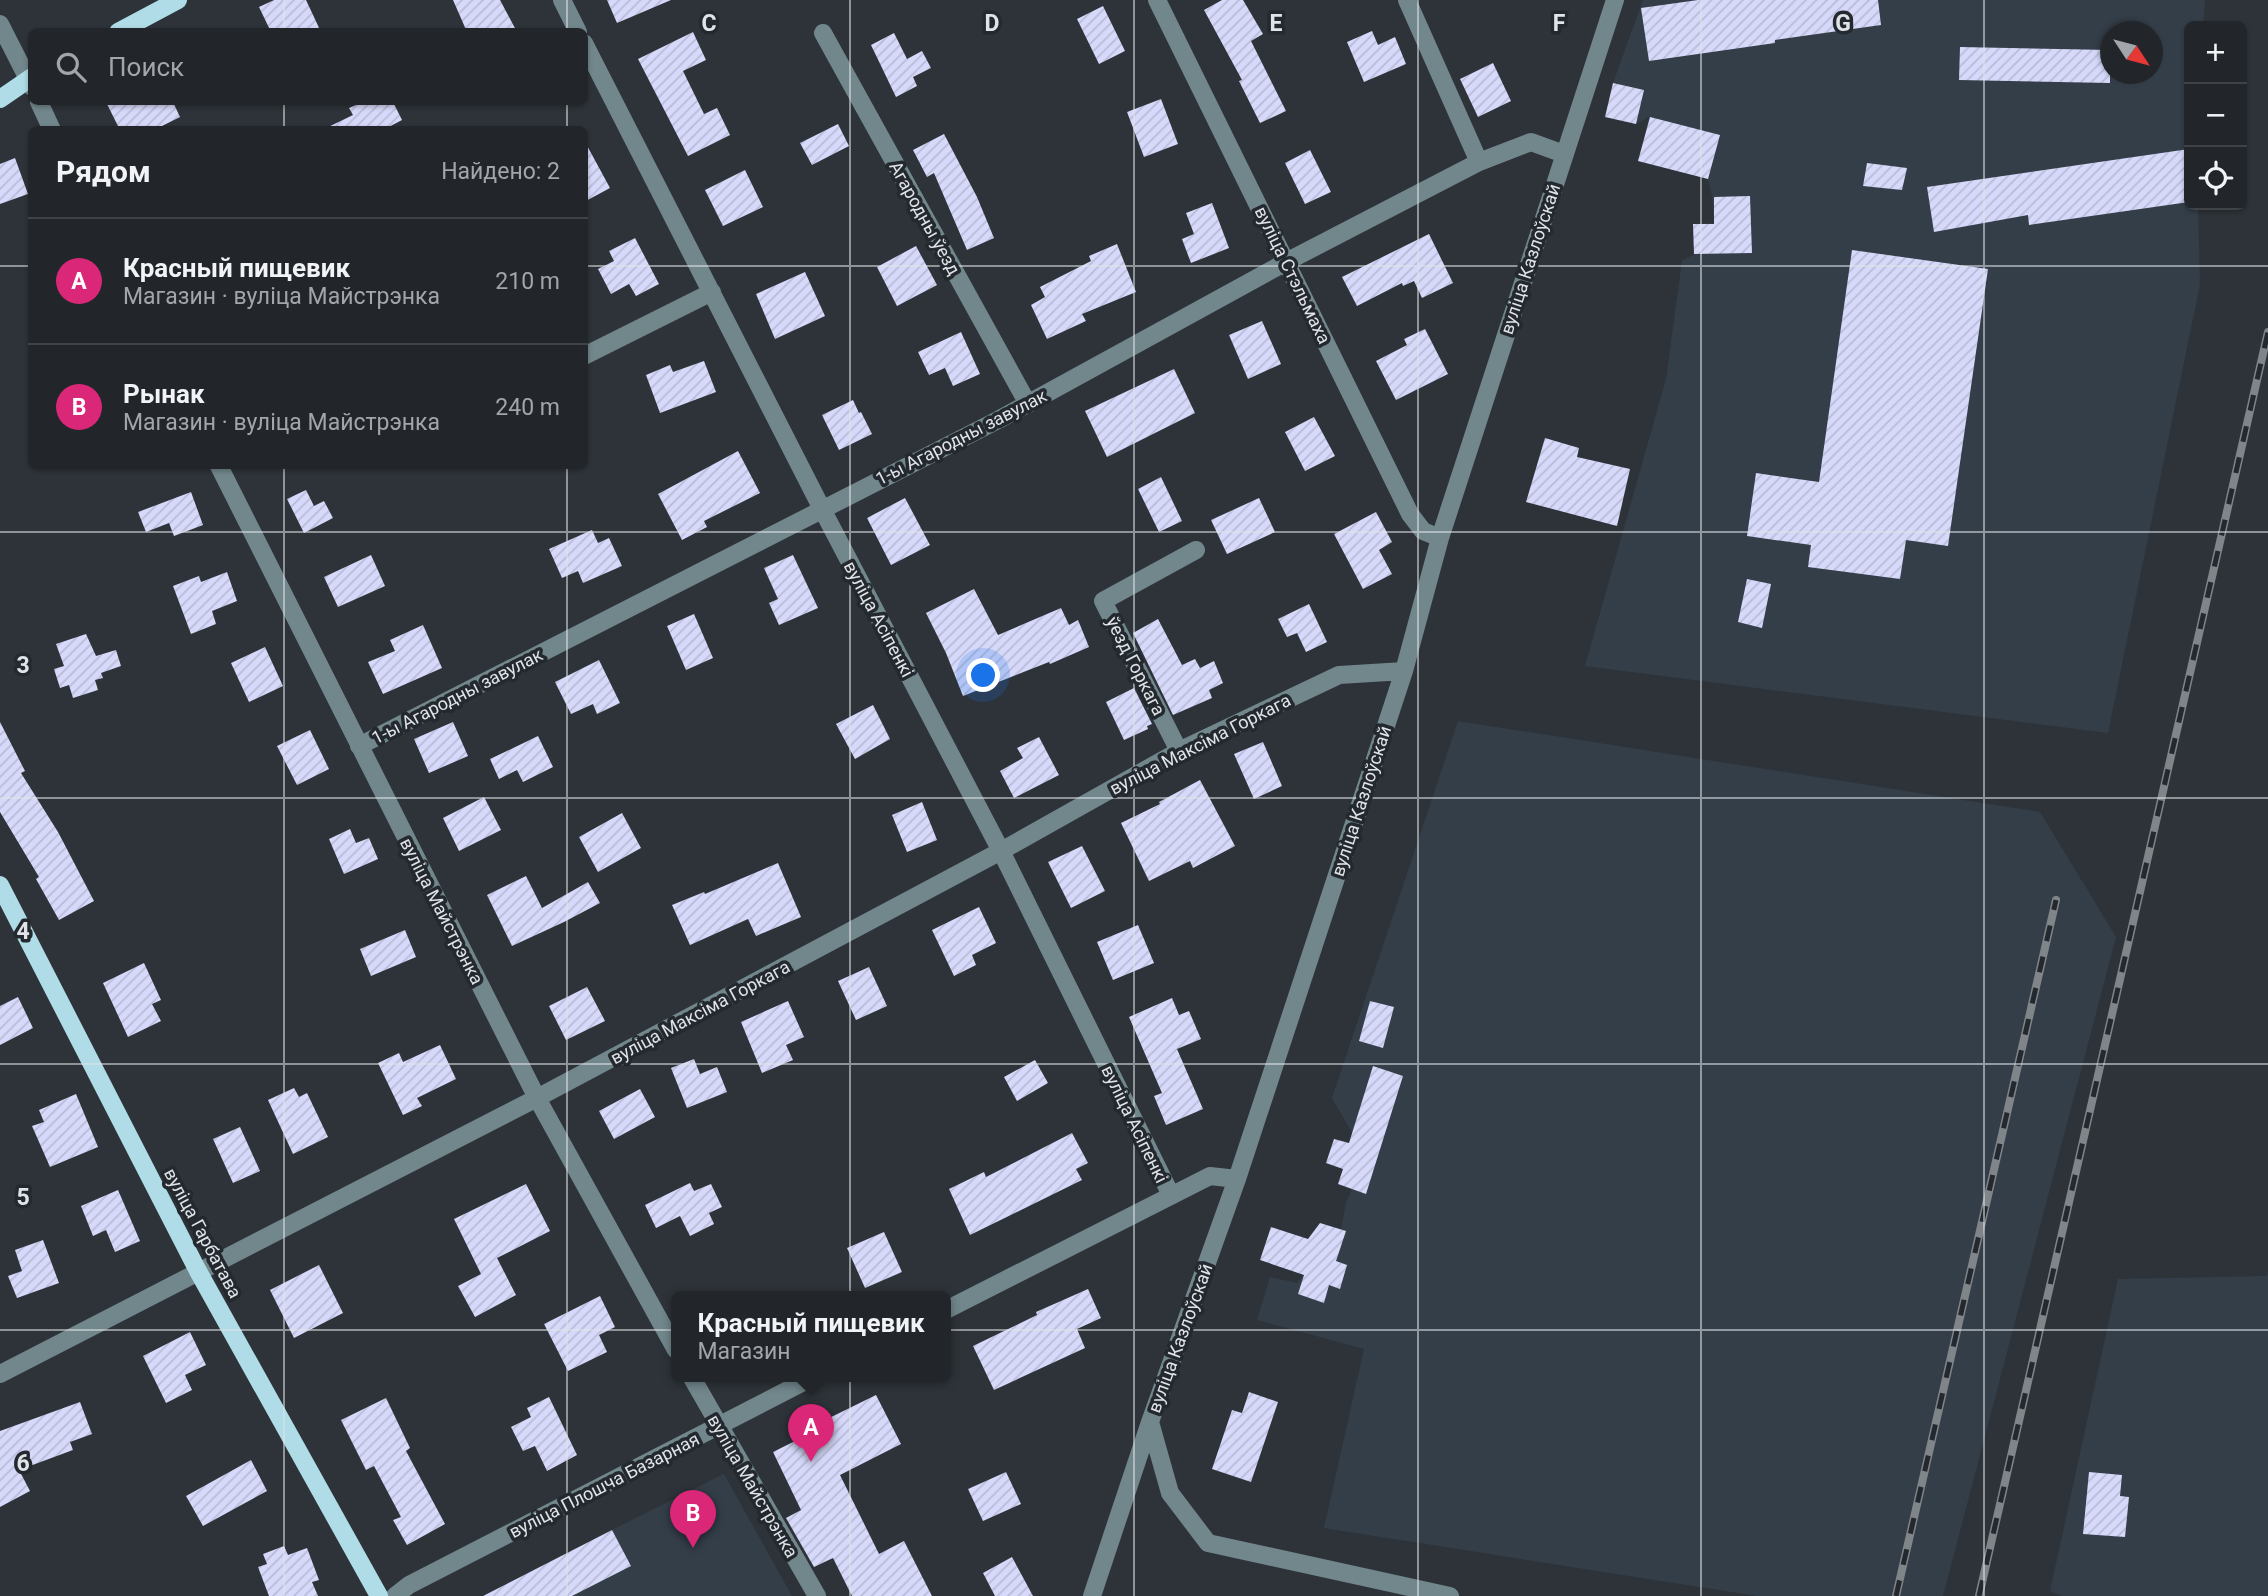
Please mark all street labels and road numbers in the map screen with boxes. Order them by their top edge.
street label: Агародны ўезд [885,158,965,279]
street label: вуліца Казлоўскай [1496,181,1564,337]
street label: вуліца Стэльмаха [1251,203,1335,347]
street label: 1-ы Агародны завулак [872,385,1050,489]
street label: вуліца Асіпенкі [840,558,918,680]
street label: ўезд Горкага [1102,613,1170,719]
street label: 1-ы Агародны завулак [368,644,546,748]
street label: вуліца Максіма Горкага [1106,689,1294,799]
street label: вуліца Казлоўскай [1327,723,1395,879]
street label: вуліца Майстрэнка [396,834,488,988]
street label: вуліца Максіма Горкага [607,956,793,1068]
street label: вуліца Асіпенкі [1098,1062,1172,1186]
street label: вуліца Гарбатава [160,1164,246,1302]
street label: вуліца Казлоўскай [1143,1261,1217,1415]
street label: вуліца Майстрэнка [703,1411,803,1561]
street label: вуліца Плошча Базарная [505,1428,703,1542]

